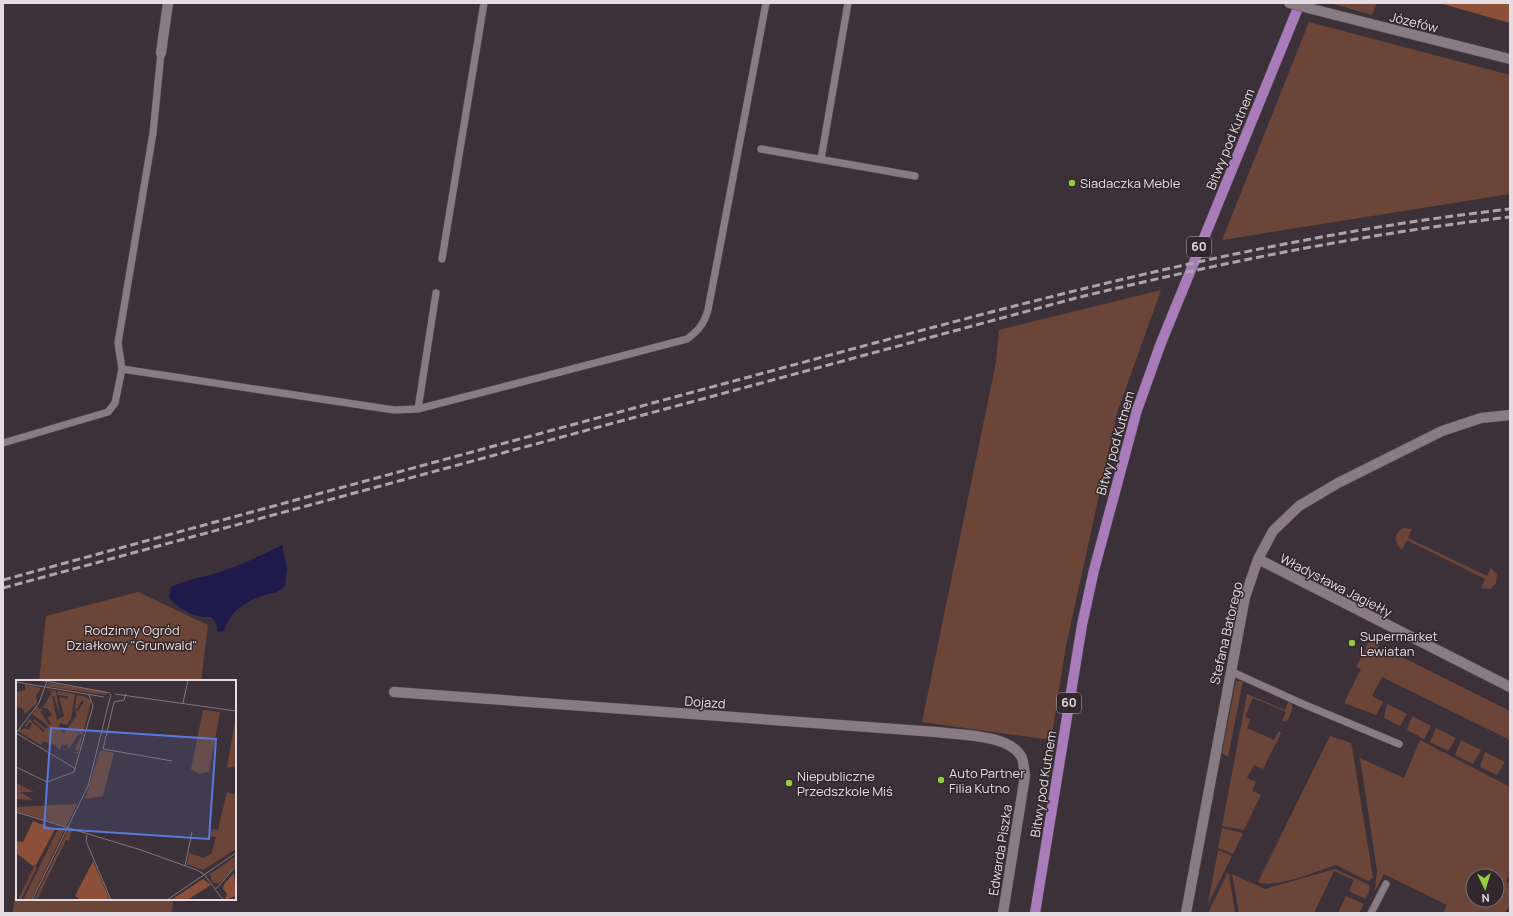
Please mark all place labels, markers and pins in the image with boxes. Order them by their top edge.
place label: Siadaczka Meble [1080,174,1181,192]
marker: Siadaczka Meble [1067,178,1077,188]
place label: Supermarket Lewiatan [1360,627,1438,660]
marker: Supermarket Lewiatan [1347,638,1357,648]
place label: Auto Partner Filia Kutno [949,764,1025,797]
place label: Niepubliczne Przedszkole Miś [797,767,893,800]
marker: Auto Partner Filia Kutno [936,775,946,785]
marker: Niepubliczne Przedszkole Miś [784,778,794,788]

